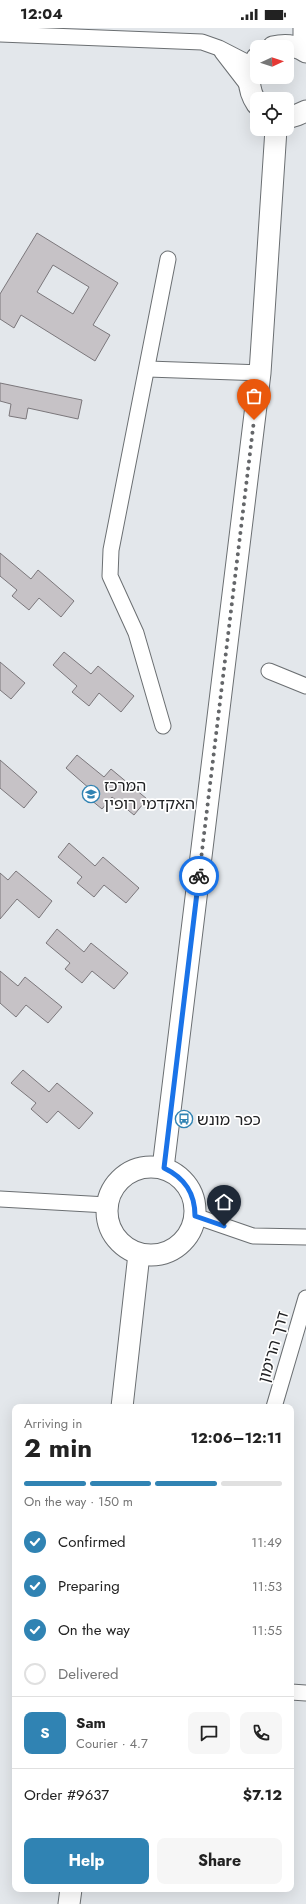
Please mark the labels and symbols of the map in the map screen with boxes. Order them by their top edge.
north arrow [250,40,294,84]
pin [237,379,271,420]
place label: המרכז האקדמי רופין [104,774,195,815]
school or university icon: המרכז האקדמי רופין [81,784,101,804]
courier [179,856,219,896]
place label: כפר מונש [197,1108,261,1131]
bus stop icon: כפר מונש [174,1109,194,1129]
pin [207,1185,241,1226]
street label: דרך הרימון [252,1308,294,1385]

